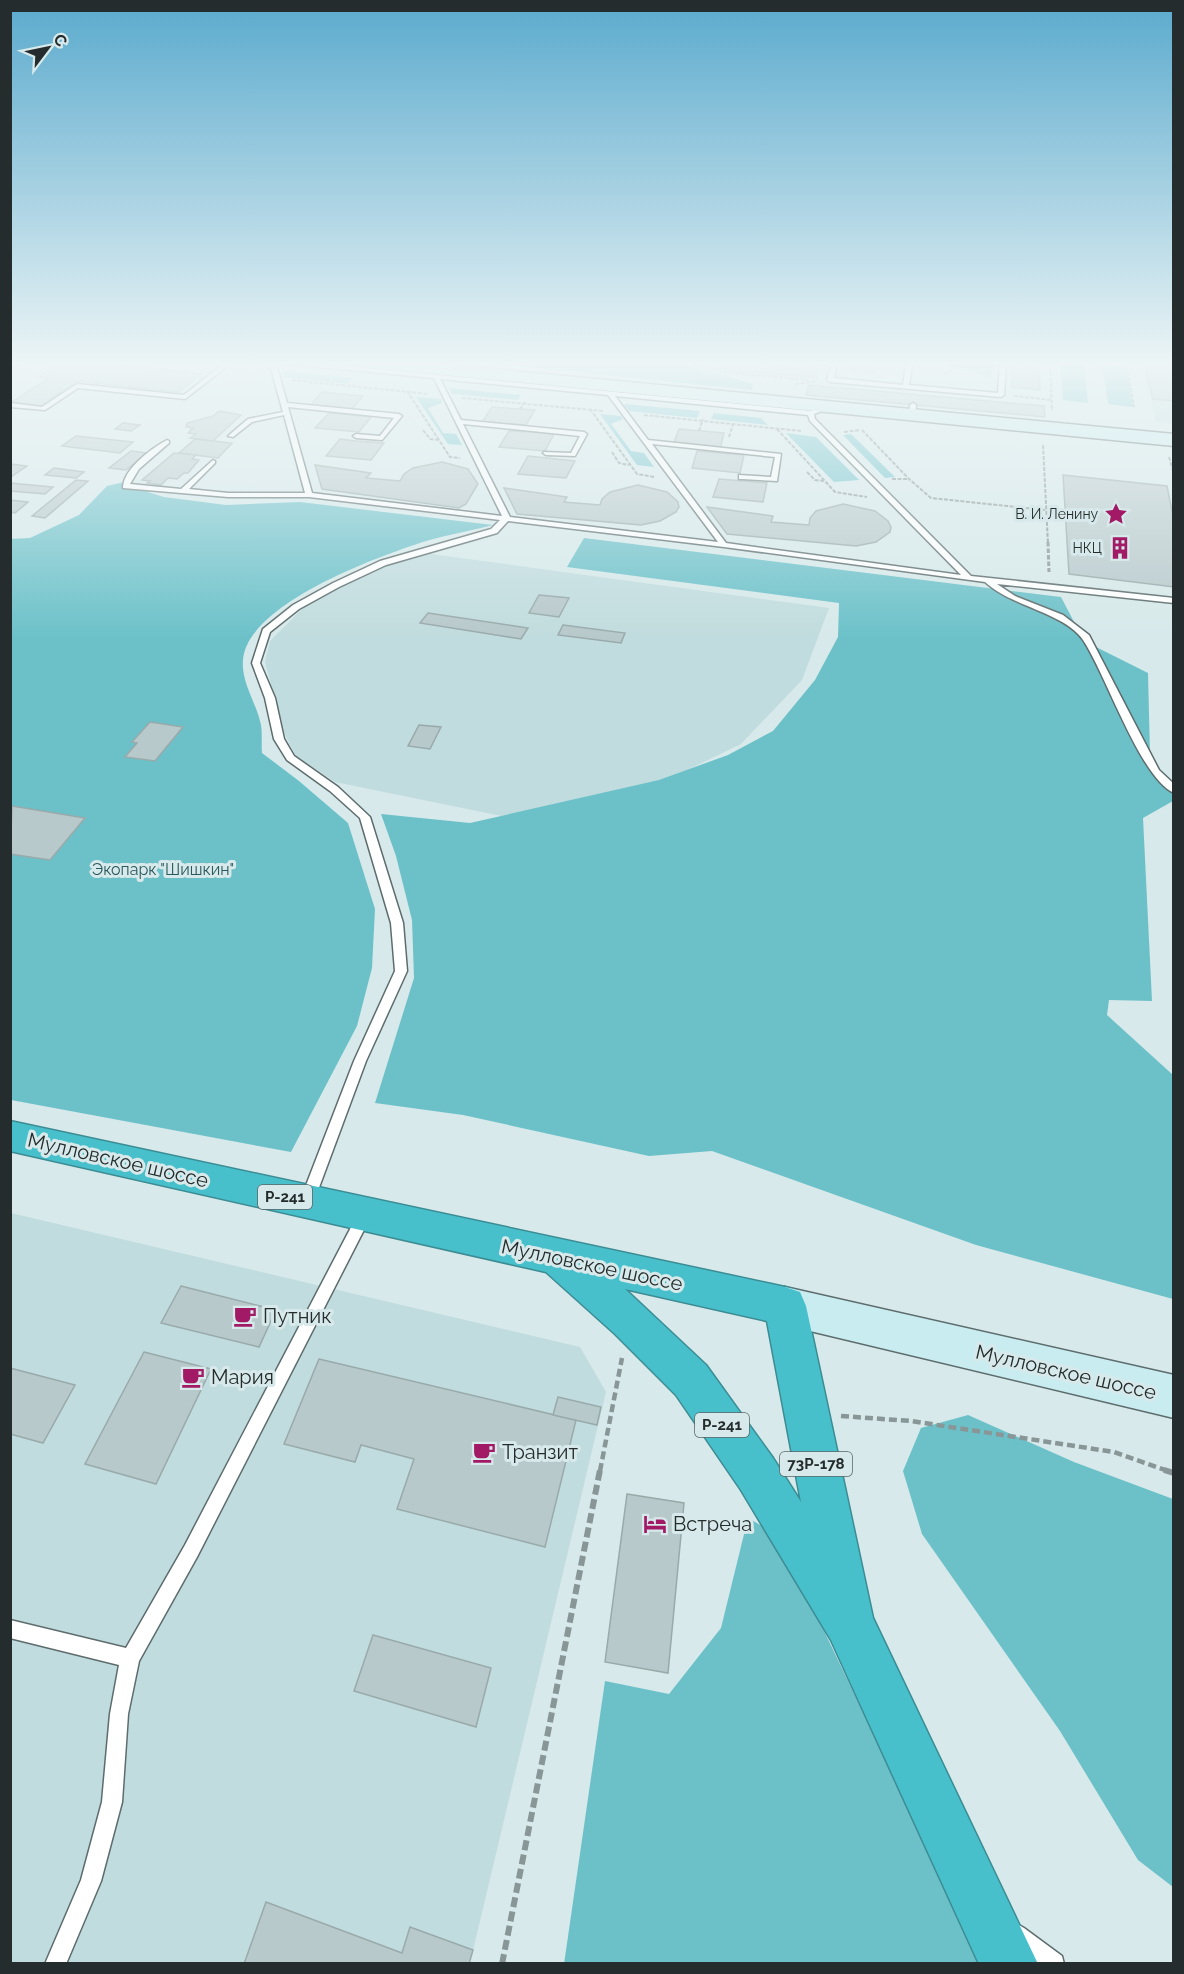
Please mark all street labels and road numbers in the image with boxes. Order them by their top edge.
street label: Мулловское шоссе [25,1128,211,1193]
road number: Р-241 [258,1185,312,1209]
street label: Мулловское шоссе [499,1234,685,1296]
street label: Мулловское шоссе [973,1340,1159,1405]
road number: Р-241 [695,1413,749,1437]
road number: 73Р-178 [780,1452,852,1476]

